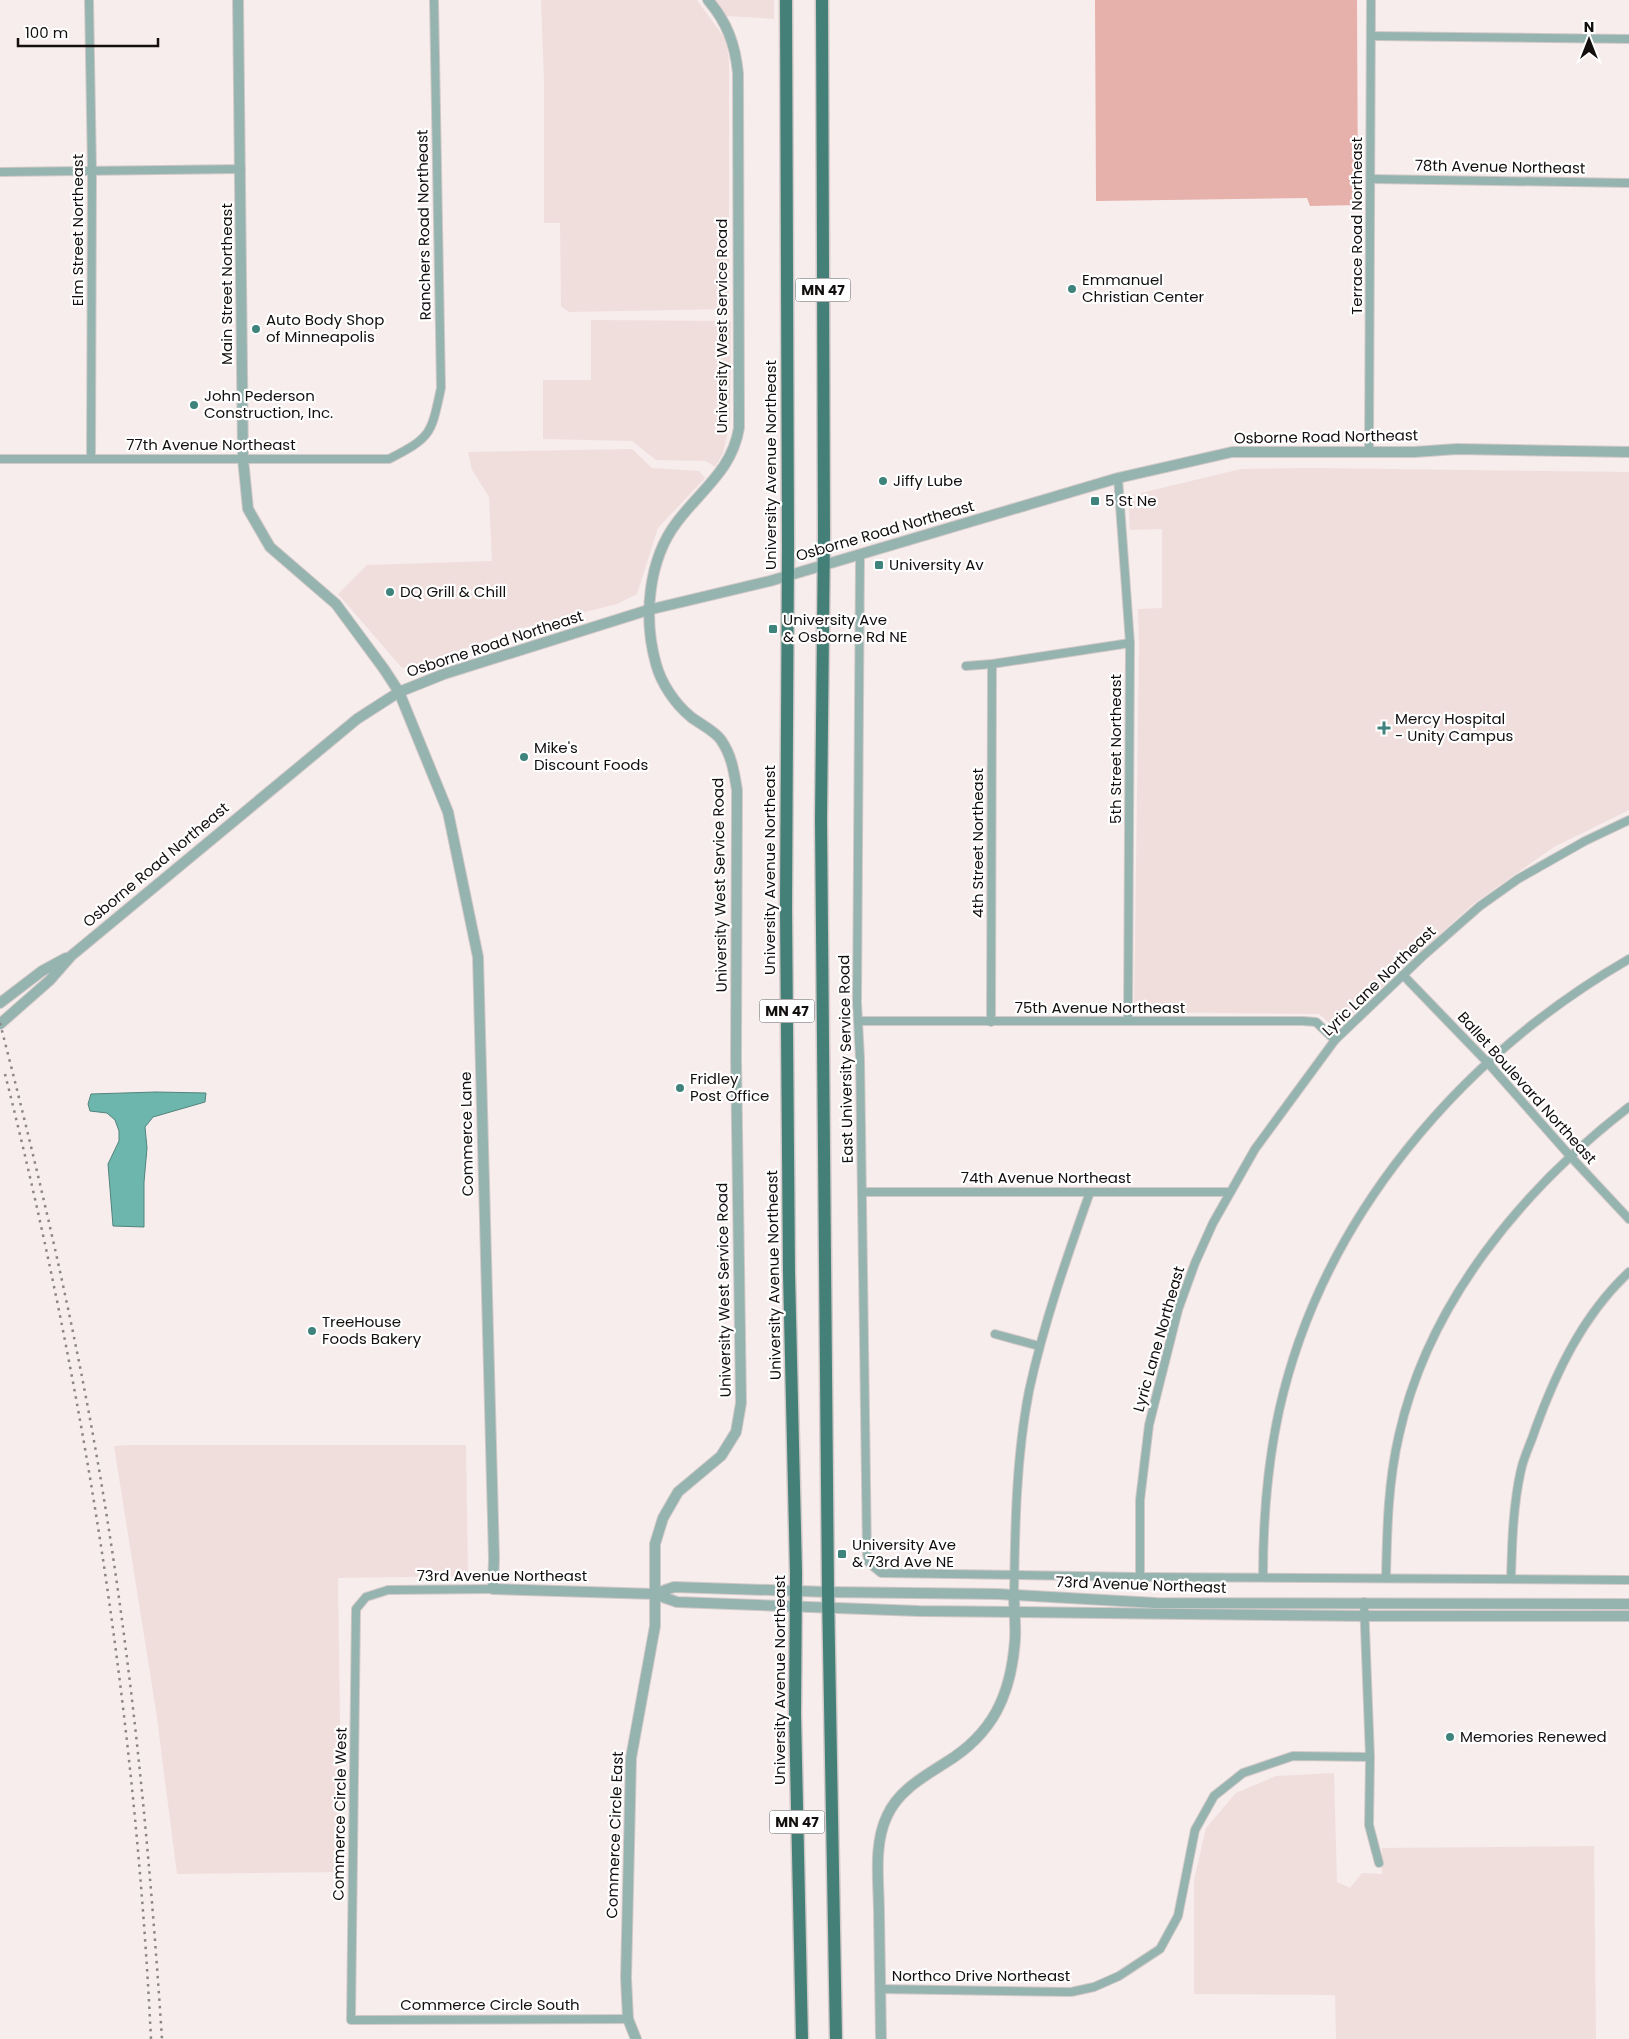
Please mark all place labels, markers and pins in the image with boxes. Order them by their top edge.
place label: Emmanuel Christian Center [1082,269,1204,307]
marker: Emmanuel Christian Center [1066,283,1078,295]
place label: Auto Body Shop of Minneapolis [266,309,384,347]
marker: Auto Body Shop of Minneapolis [250,323,262,335]
place label: John Pederson Construction, Inc. [204,385,333,423]
marker: John Pederson Construction, Inc. [188,399,200,411]
place label: Jiffy Lube [893,470,962,491]
marker: Jiffy Lube [877,475,889,487]
place label: 5 St Ne [1105,490,1157,511]
marker: 5 St Ne [1089,495,1101,507]
place label: University Av [889,554,984,575]
marker: University Av [873,559,885,571]
place label: DQ Grill & Chill [400,581,506,602]
marker: DQ Grill & Chill [384,586,396,598]
place label: University Ave & Osborne Rd NE [783,609,907,647]
marker: University Ave & Osborne Rd NE [767,623,779,635]
place label: Mercy Hospital - Unity Campus [1395,708,1514,746]
marker: Mercy Hospital - Unity Campus [1377,721,1391,735]
place label: Mike's Discount Foods [534,737,648,775]
marker: Mike's Discount Foods [518,751,530,763]
place label: Fridley Post Office [690,1068,769,1106]
marker: Fridley Post Office [674,1082,686,1094]
place label: TreeHouse Foods Bakery [322,1311,422,1349]
marker: TreeHouse Foods Bakery [306,1325,318,1337]
place label: University Ave & 73rd Ave NE [852,1534,956,1572]
marker: University Ave & 73rd Ave NE [836,1548,848,1560]
place label: Memories Renewed [1460,1726,1607,1747]
marker: Memories Renewed [1444,1731,1456,1743]

